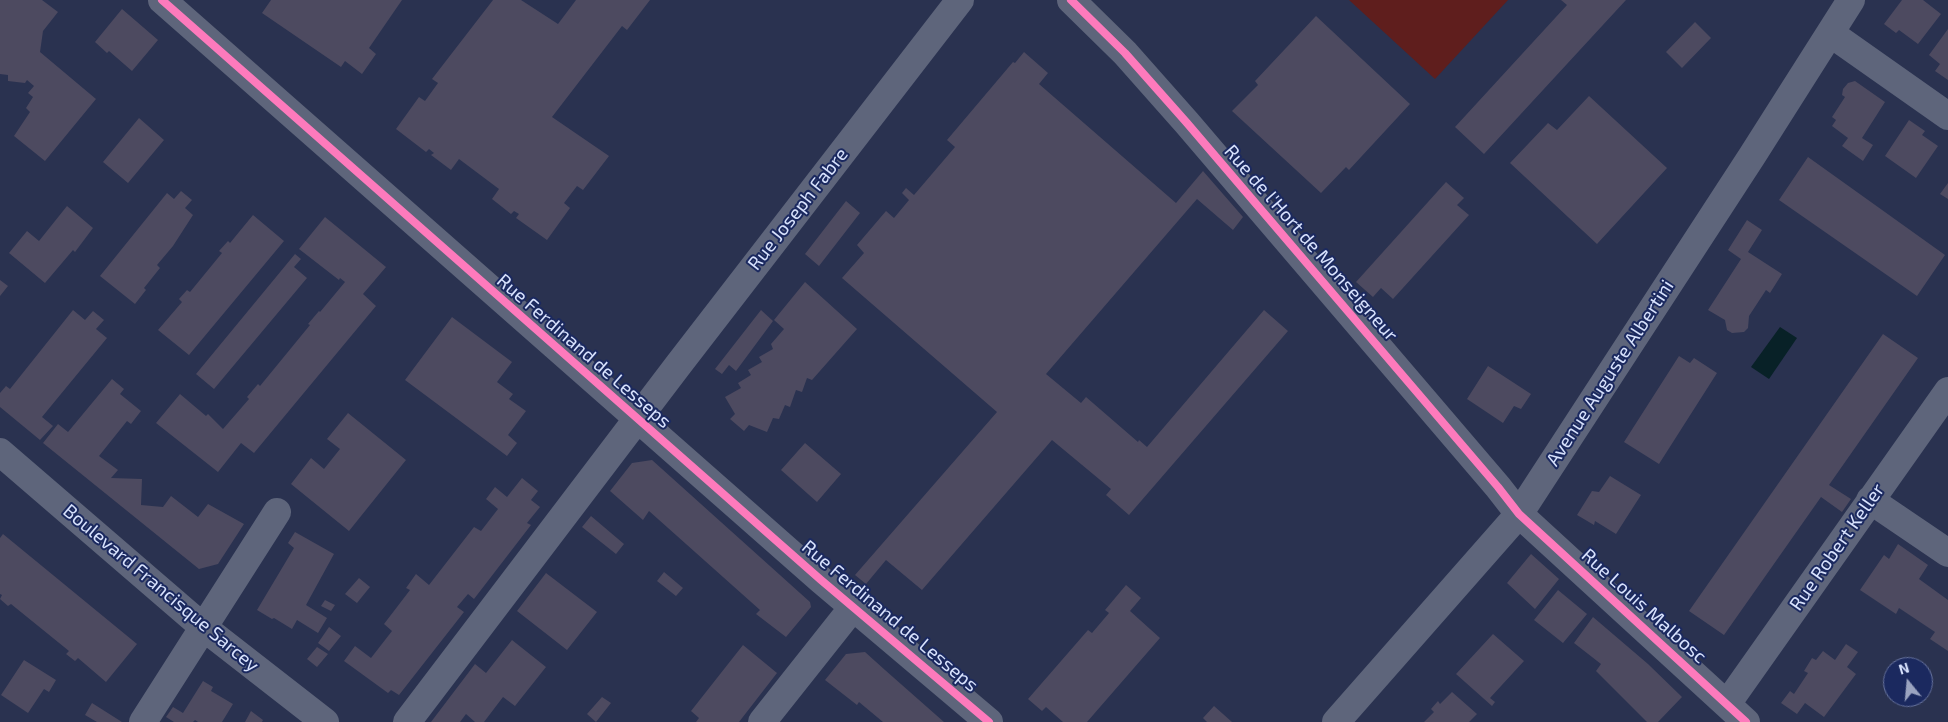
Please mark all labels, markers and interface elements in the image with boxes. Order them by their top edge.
street label: Rue de l'Hort de Monseigneur [1219,140,1403,346]
street label: Rue Joseph Fabre [743,143,853,275]
street label: Rue Ferdinand de Lesseps [492,269,676,433]
street label: Avenue Auguste Albertini [1541,276,1679,470]
street label: Rue Robert Keller [1785,479,1889,615]
street label: Boulevard Francisque Sarcey [58,499,264,677]
street label: Rue Ferdinand de Lesseps [797,536,983,696]
street label: Rue Louis Malbosc [1577,544,1711,668]
north arrow [1883,657,1933,707]
text: N [1896,659,1911,678]

